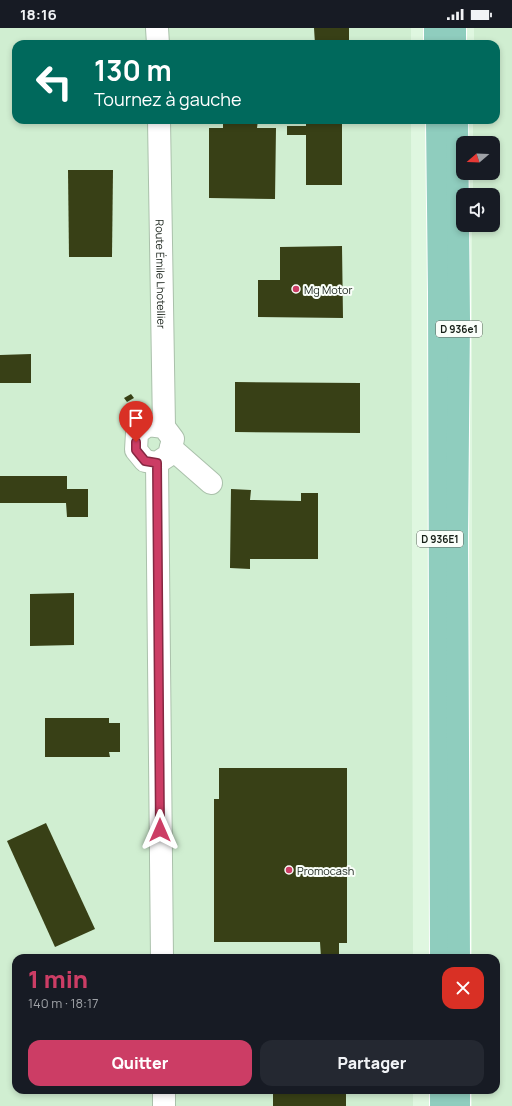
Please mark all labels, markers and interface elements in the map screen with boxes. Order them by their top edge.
text: 18:16 [20,4,57,25]
text: 130 m [94,51,172,89]
icon: left [28,56,80,108]
text: Tournez à gauche [94,87,242,111]
north arrow [456,136,500,180]
map controls [456,136,500,232]
button: sound [456,188,500,232]
street label: Route Émile Lhotellier [153,219,170,329]
place label: Mg Motor [304,282,352,297]
marker: Mg Motor [291,284,301,294]
road number: D 936e1 [436,321,482,337]
pin [119,401,153,442]
icon: arrive [125,407,147,429]
road number: D 936E1 [417,531,463,547]
position arrow [139,809,181,851]
place label: Promocash [297,863,354,878]
marker: Promocash [284,865,294,875]
text: 1 min [28,962,88,995]
button: close [442,967,484,1009]
text: 140 m · 18:17 [28,994,99,1012]
button: Quitter [28,1040,252,1086]
button: Partager [260,1040,484,1086]

